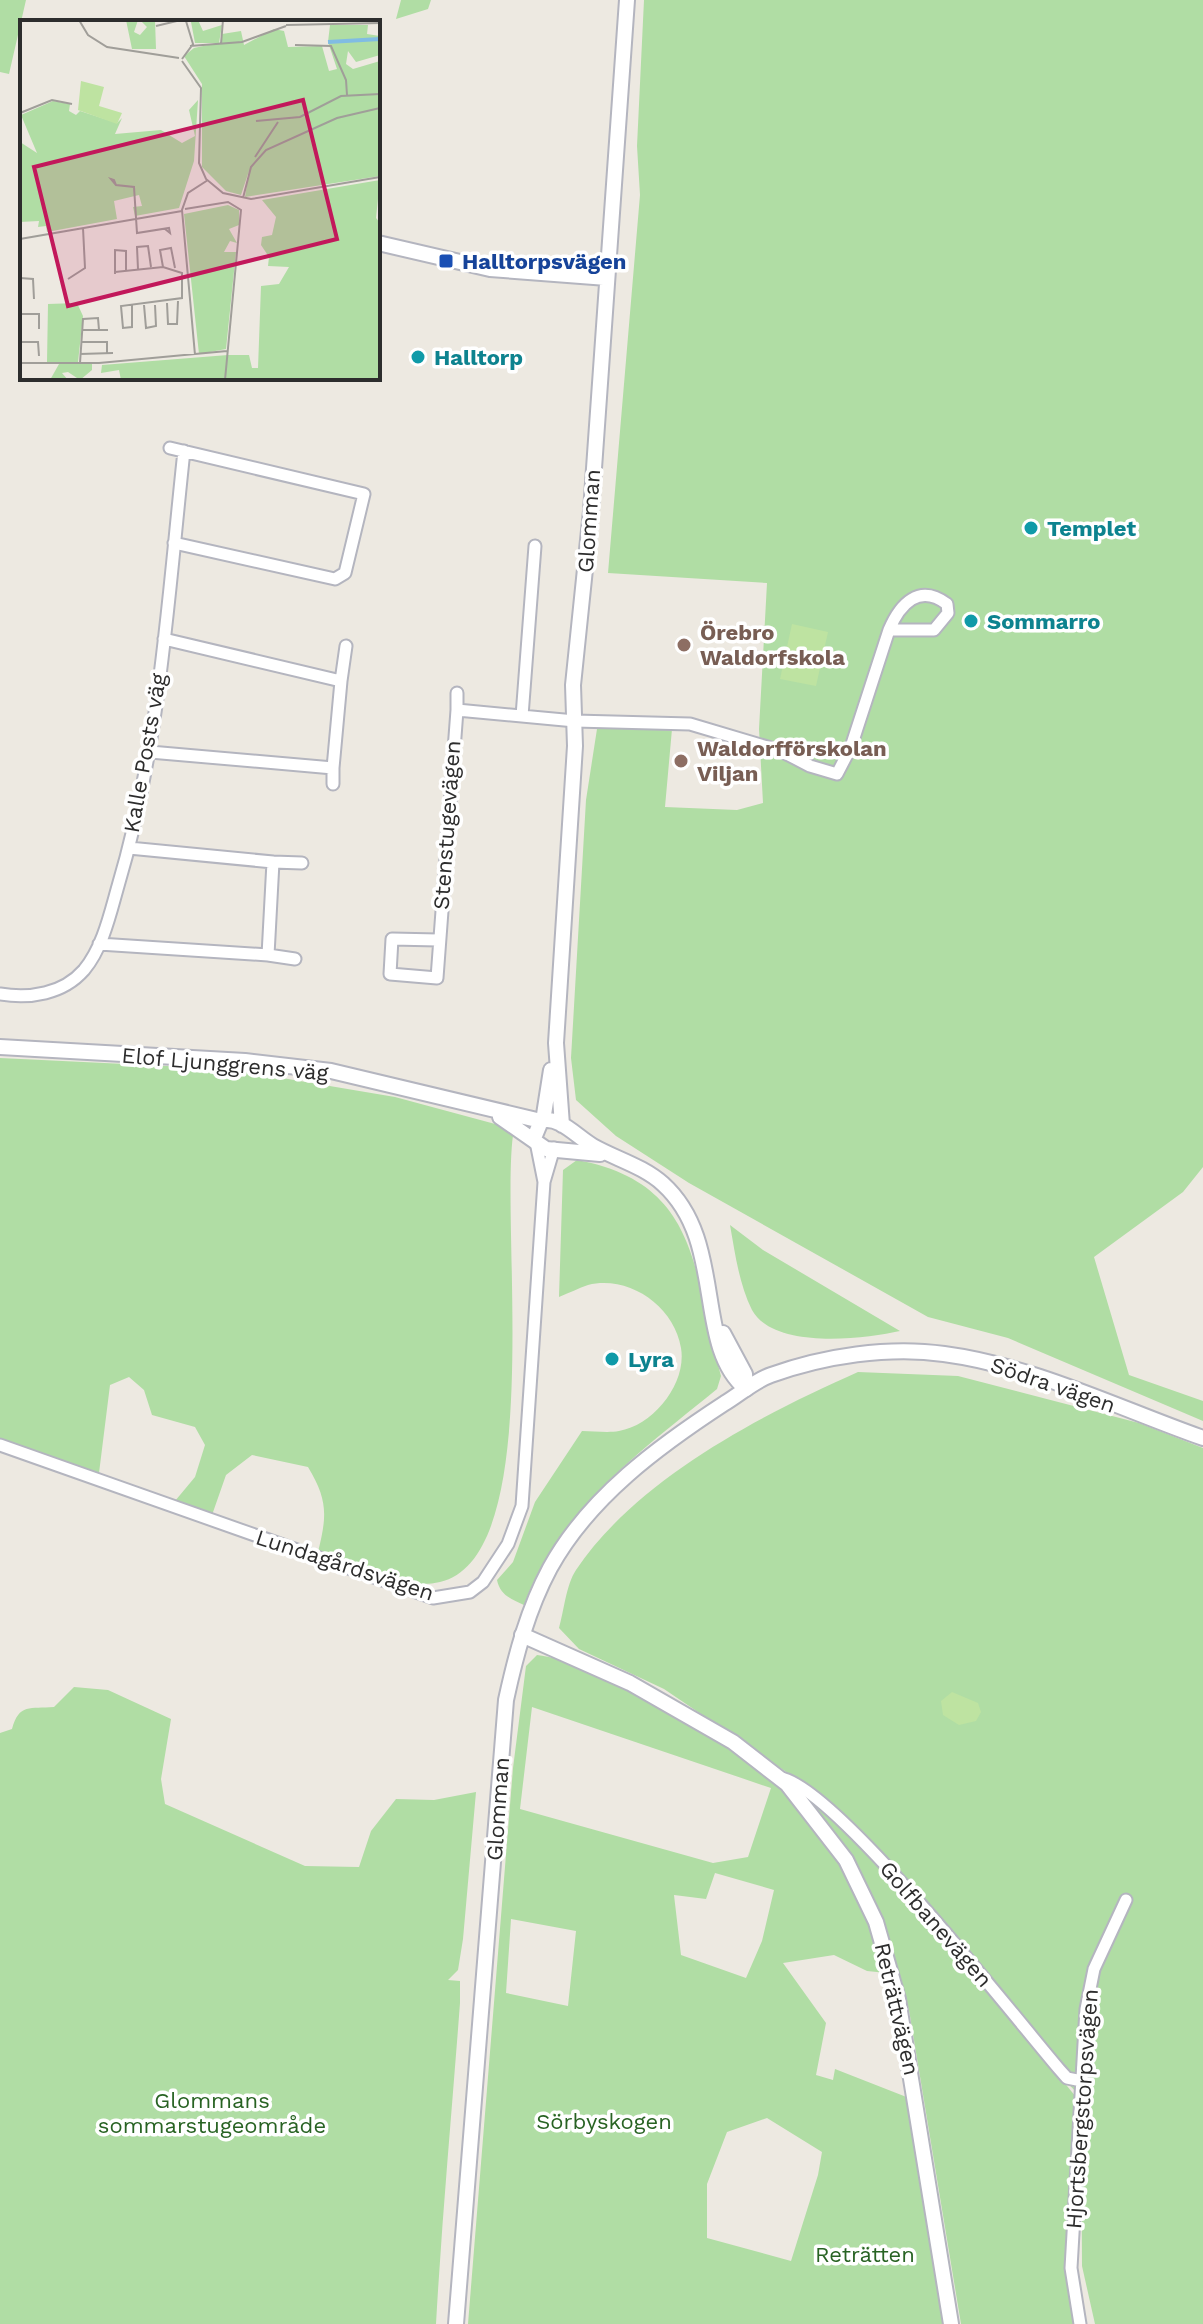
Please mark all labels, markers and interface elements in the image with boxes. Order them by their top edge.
inset map [20,20,380,380]
place label: Halltorpsvägen [462,249,626,274]
marker: Halltorpsvägen [437,252,455,270]
place label: Halltorp [434,345,523,370]
marker: Halltorp [409,348,427,366]
street label: Glomman [573,468,605,574]
place label: Templet [1047,516,1136,541]
marker: Templet [1022,519,1040,537]
place label: Sommarro [987,609,1100,634]
marker: Sommarro [962,612,980,630]
place label: Örebro Waldorfskola [700,620,845,670]
marker: Örebro Waldorfskola [675,636,693,654]
street label: Kalle Posts väg [119,671,171,835]
place label: Waldorfförskolan Viljan [697,736,887,786]
street label: Stenstugevägen [429,739,465,911]
marker: Waldorfförskolan Viljan [672,752,690,770]
street label: Elof Ljunggrens väg [121,1043,330,1086]
place label: Lyra [628,1347,674,1372]
marker: Lyra [603,1350,621,1368]
street label: Södra vägen [987,1352,1119,1418]
street label: Lundagårdsvägen [253,1524,437,1606]
street label: Glomman [482,1756,514,1862]
street label: Golfbanevägen [875,1856,997,1992]
street label: Reträttvägen [870,1940,924,2078]
street label: Hjortsbergstorpsvägen [1061,1988,1103,2230]
park label: Glommans sommarstugeområde [98,2088,326,2138]
park label: Sörbyskogen [536,2109,672,2134]
park label: Reträtten [815,2242,915,2267]

